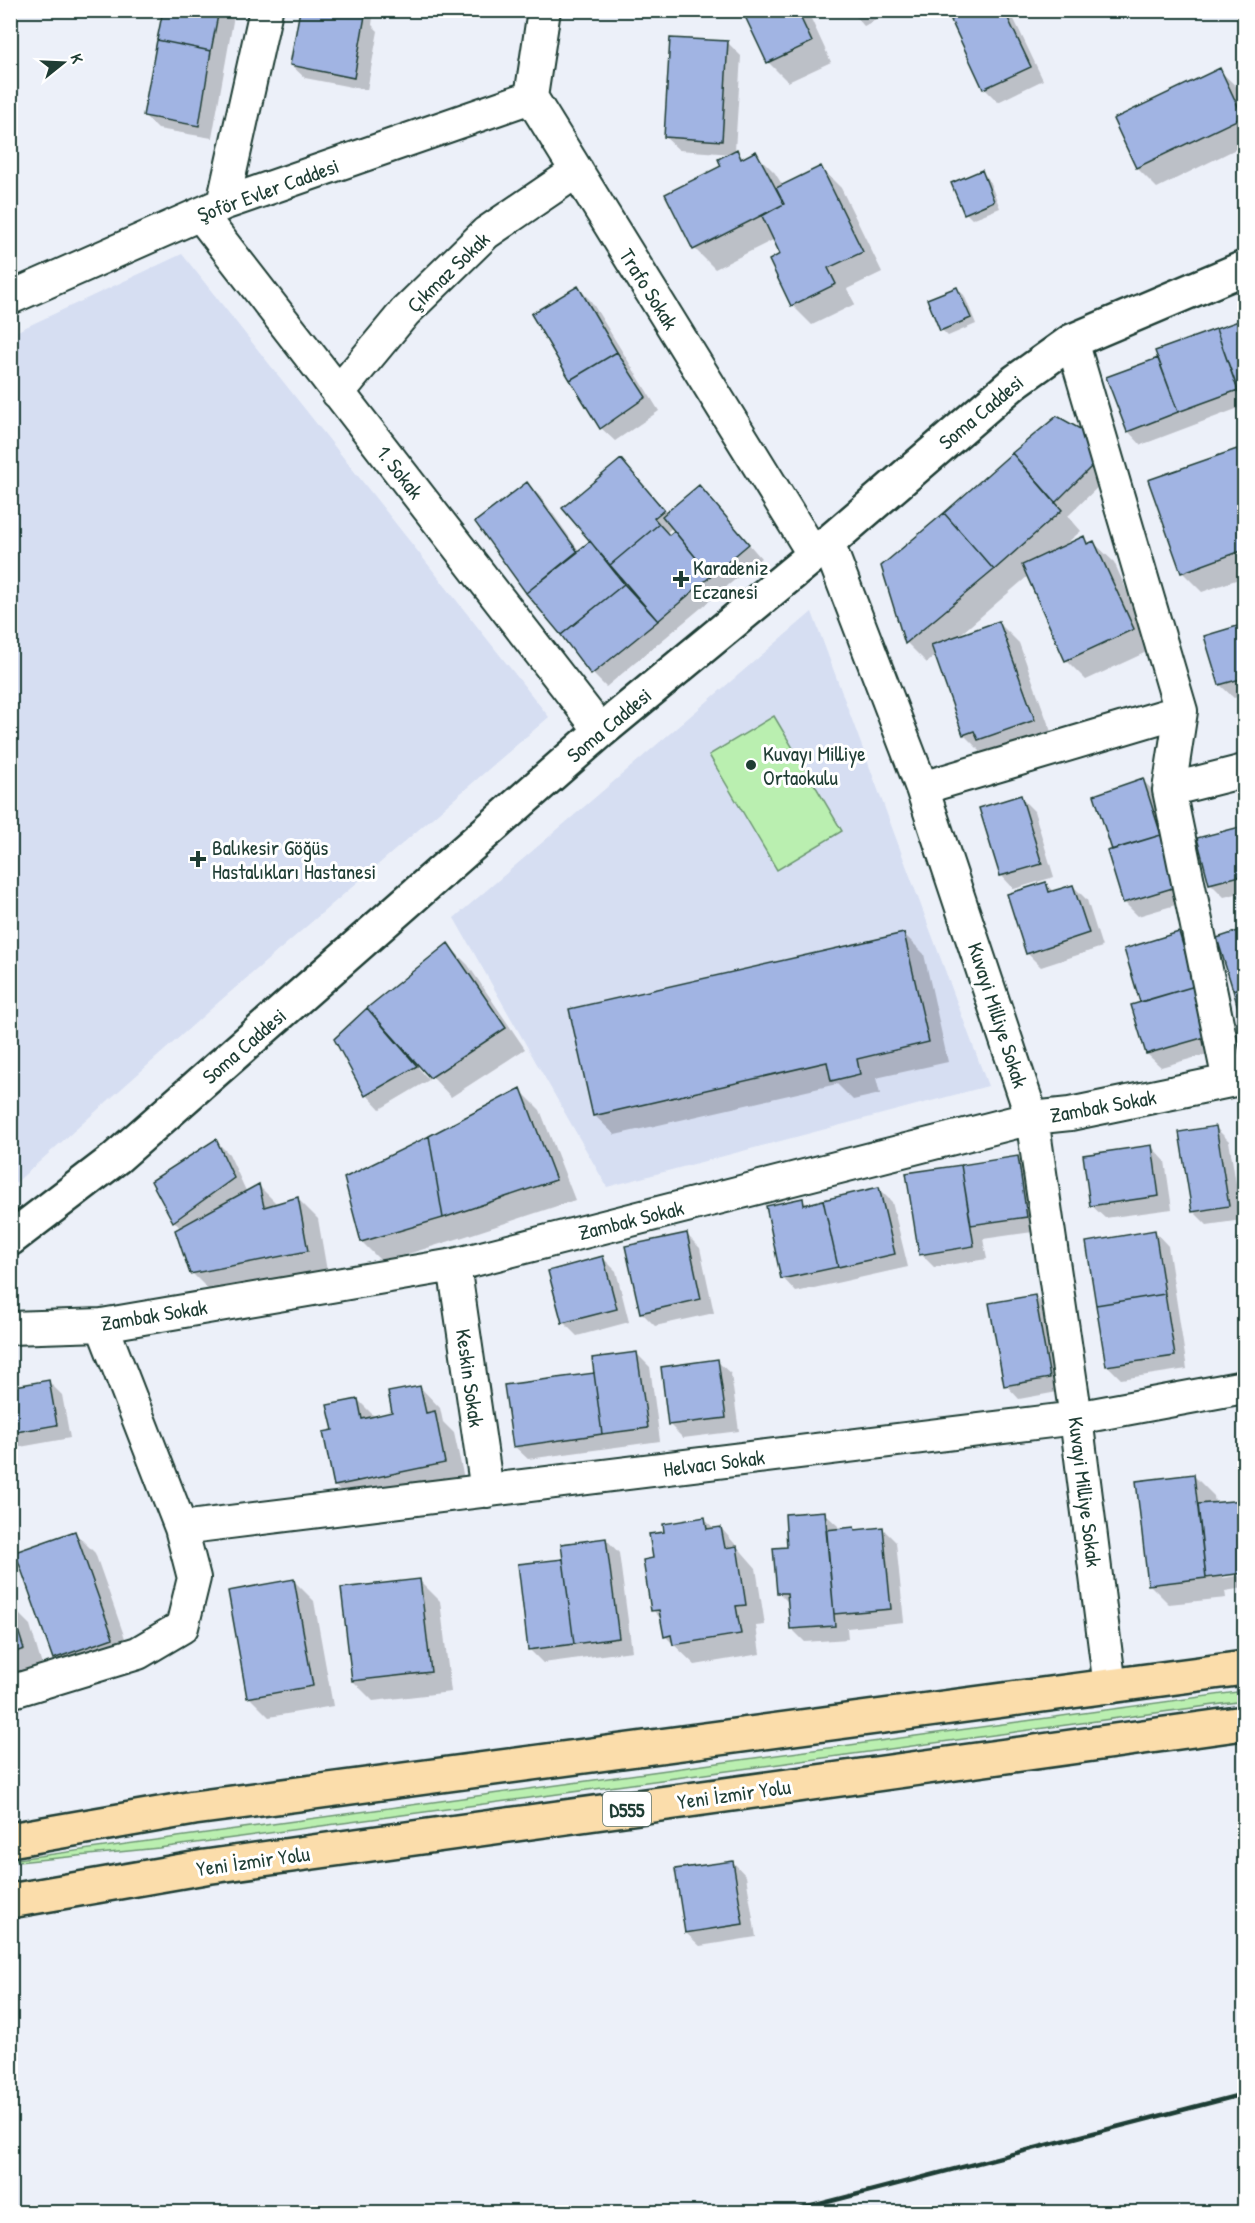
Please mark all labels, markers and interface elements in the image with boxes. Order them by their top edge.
north arrow [33,33,93,93]
text: K [66,51,89,66]
street label: Şoför Evler Caddesi [193,151,343,229]
street label: Çıkmaz Sokak [400,225,496,319]
street label: Trafo Sokak [613,243,685,335]
street label: Soma Caddesi [932,368,1030,456]
street label: 1. Sokak [370,439,430,505]
place label: Karadeniz Eczanesi [693,553,768,606]
marker: Karadeniz Eczanesi [674,572,688,586]
street label: Soma Caddesi [560,681,658,769]
place label: Kuvayı Milliye Ortaokulu [763,739,866,792]
marker: Kuvayı Milliye Ortaokulu [744,758,758,772]
place label: Balıkesir Göğüs Hastalıkları Hastanesi [212,833,376,886]
marker: Balıkesir Göğüs Hastalıkları Hastanesi [189,850,207,868]
street label: Kuvayi Milliye Sokak [961,939,1035,1092]
street label: Soma Caddesi [196,1001,292,1091]
street label: Zambak Sokak [1048,1082,1159,1130]
street label: Zambak Sokak [575,1193,687,1247]
street label: Zambak Sokak [99,1292,210,1338]
street label: Keskin Sokak [449,1327,491,1429]
street label: Kuvayi Milliye Sokak [1061,1415,1109,1569]
street label: Helvacı Sokak [662,1442,767,1484]
street label: Yeni İzmir Yolu [675,1772,793,1816]
road number: D555 [603,1792,651,1826]
street label: Yeni İzmir Yolu [194,1839,312,1883]

